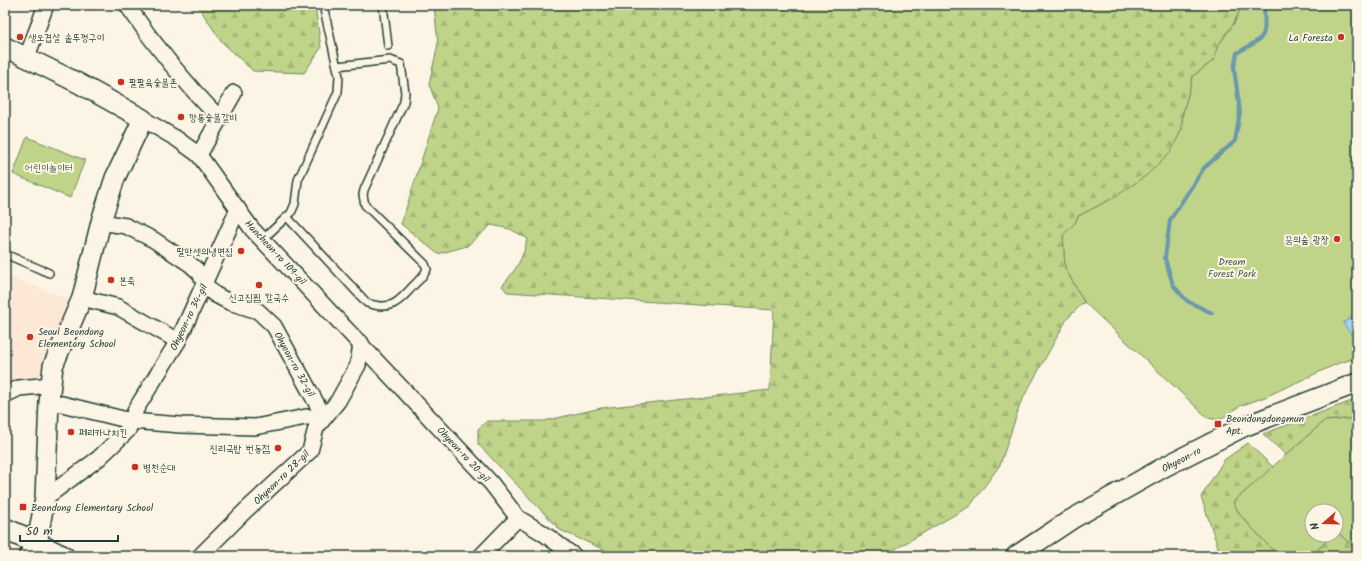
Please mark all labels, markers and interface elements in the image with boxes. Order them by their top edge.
place label: 생오겹살 솥뚜껑구이 [28,30,104,46]
place label: La Foresta [1288,30,1333,46]
marker: 생오겹살 솥뚜껑구이 [15,32,25,42]
marker: La Foresta [1336,32,1346,42]
place label: 팔팔육숯불촌 [129,75,177,91]
marker: 팔팔육숯불촌 [116,77,126,87]
place label: 깡통숯불갈비 [189,110,237,126]
marker: 깡통숯불갈비 [176,112,186,122]
park label: 어린이놀이터 [25,160,73,176]
street label: Hancheon-ro 109-gil [241,216,310,289]
place label: 꿈의숲 광장 [1285,232,1329,248]
marker: 꿈의숲 광장 [1332,234,1342,244]
place label: 딸만셋의냉면집 [177,244,233,260]
marker: 딸만셋의냉면집 [236,246,246,256]
park label: Dream Forest Park [1208,254,1256,282]
place label: 본죽 [119,273,135,289]
marker: 본죽 [106,275,116,285]
marker: 신고집찜 칼국수 [254,280,264,290]
street label: Ohyeon-ro 34-gil [166,281,212,353]
place label: 신고집찜 칼국수 [229,290,289,306]
place label: Seoul Beondong Elementary School [38,324,116,352]
street label: Ohyeon-ro 32-gil [270,329,319,401]
marker: Seoul Beondong Elementary School [25,332,35,342]
place label: Beondongdongmun Apt. [1226,411,1304,439]
marker: Beondongdongmun Apt. [1213,419,1223,429]
street label: Ohyeon-ro 20-gil [433,423,494,487]
place label: 페리카나치킨 [79,425,127,441]
marker: 페리카나치킨 [66,427,76,437]
place label: 진리국밥 번동점 [210,441,270,457]
marker: 진리국밥 번동점 [273,443,283,453]
street label: Ohyeon-ro [1159,443,1205,477]
street label: Ohyeon-ro 28-gil [250,446,314,509]
place label: 병천순대 [143,460,175,476]
marker: 병천순대 [130,462,140,472]
place label: Beondong Elementary School [31,500,154,516]
marker: Beondong Elementary School [18,502,28,512]
north arrow [1304,503,1344,543]
scale bar [20,517,118,543]
text: N [1306,520,1325,532]
text: 50 m [26,522,53,541]

